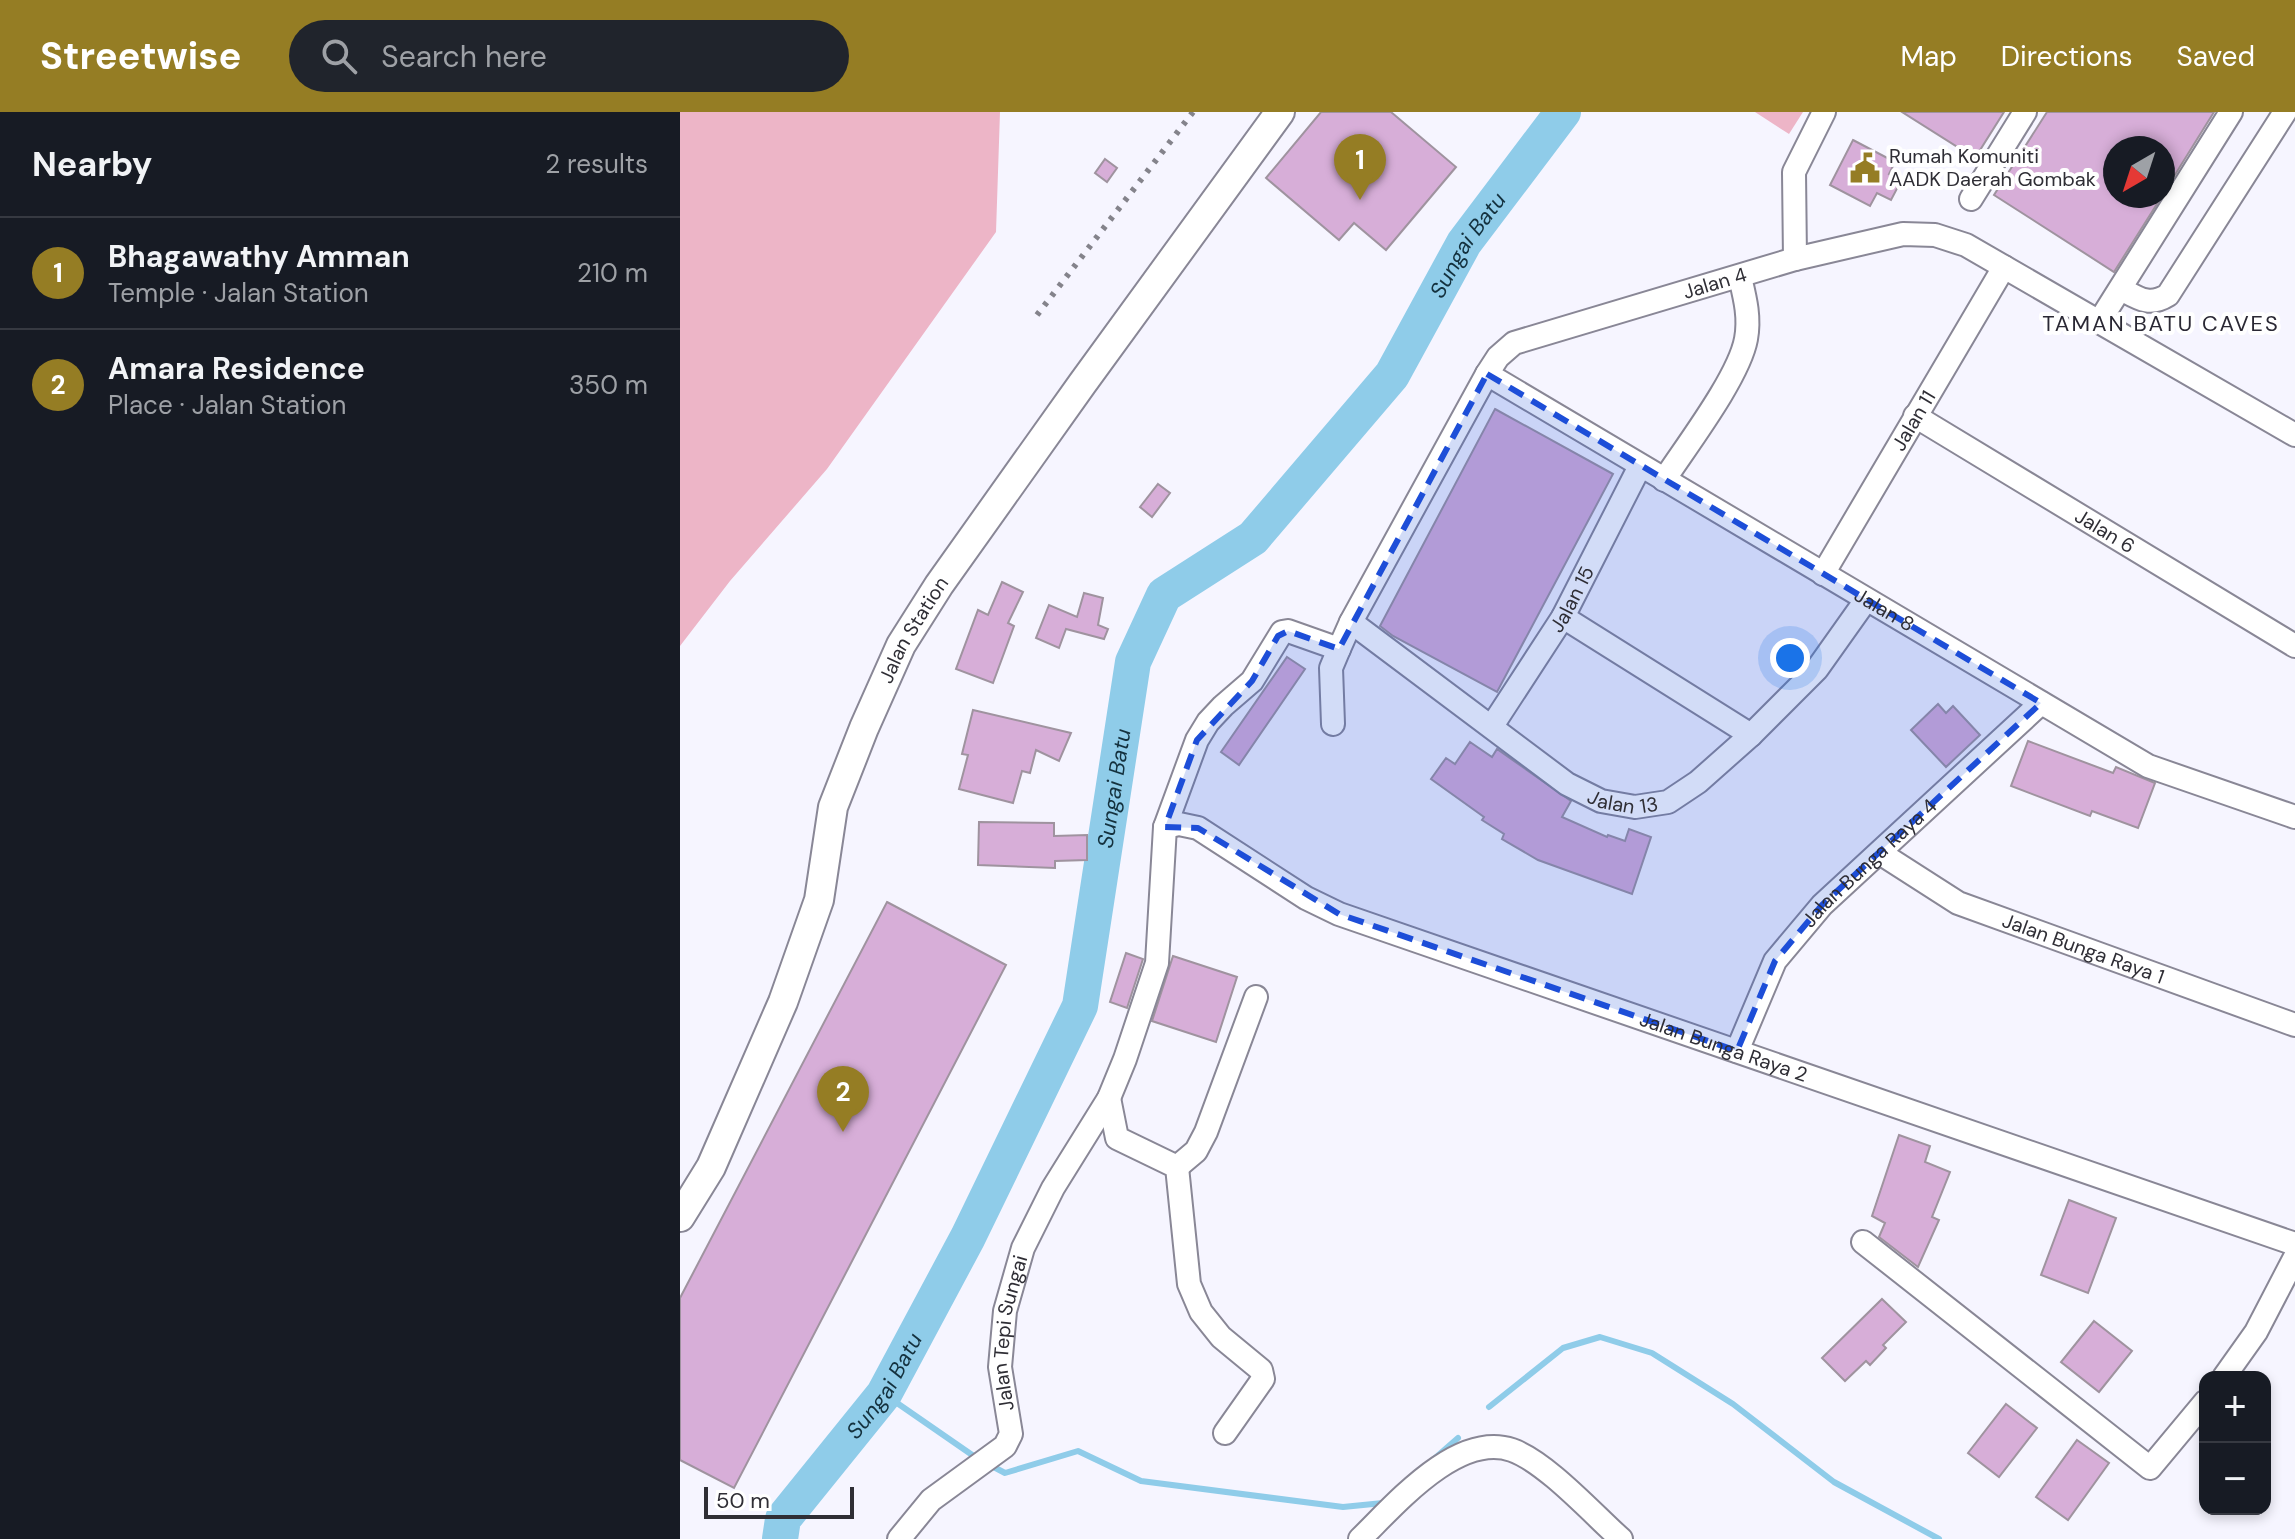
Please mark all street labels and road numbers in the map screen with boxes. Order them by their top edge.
street label: Jalan 4 [1680,261,1750,305]
street label: Jalan 11 [1886,386,1941,456]
street label: Jalan 6 [2070,503,2140,559]
street label: Jalan 15 [1543,561,1600,637]
street label: Jalan Station [873,571,954,687]
street label: Jalan 8 [1850,582,1919,637]
street label: Jalan 13 [1583,783,1660,820]
street label: Jalan Bunga Raya 4 [1796,793,1942,933]
street label: Jalan Bunga Raya 1 [1999,907,2168,990]
street label: Jalan Bunga Raya 2 [1636,1006,1811,1088]
street label: Jalan Tepi Sungai [987,1252,1033,1413]

